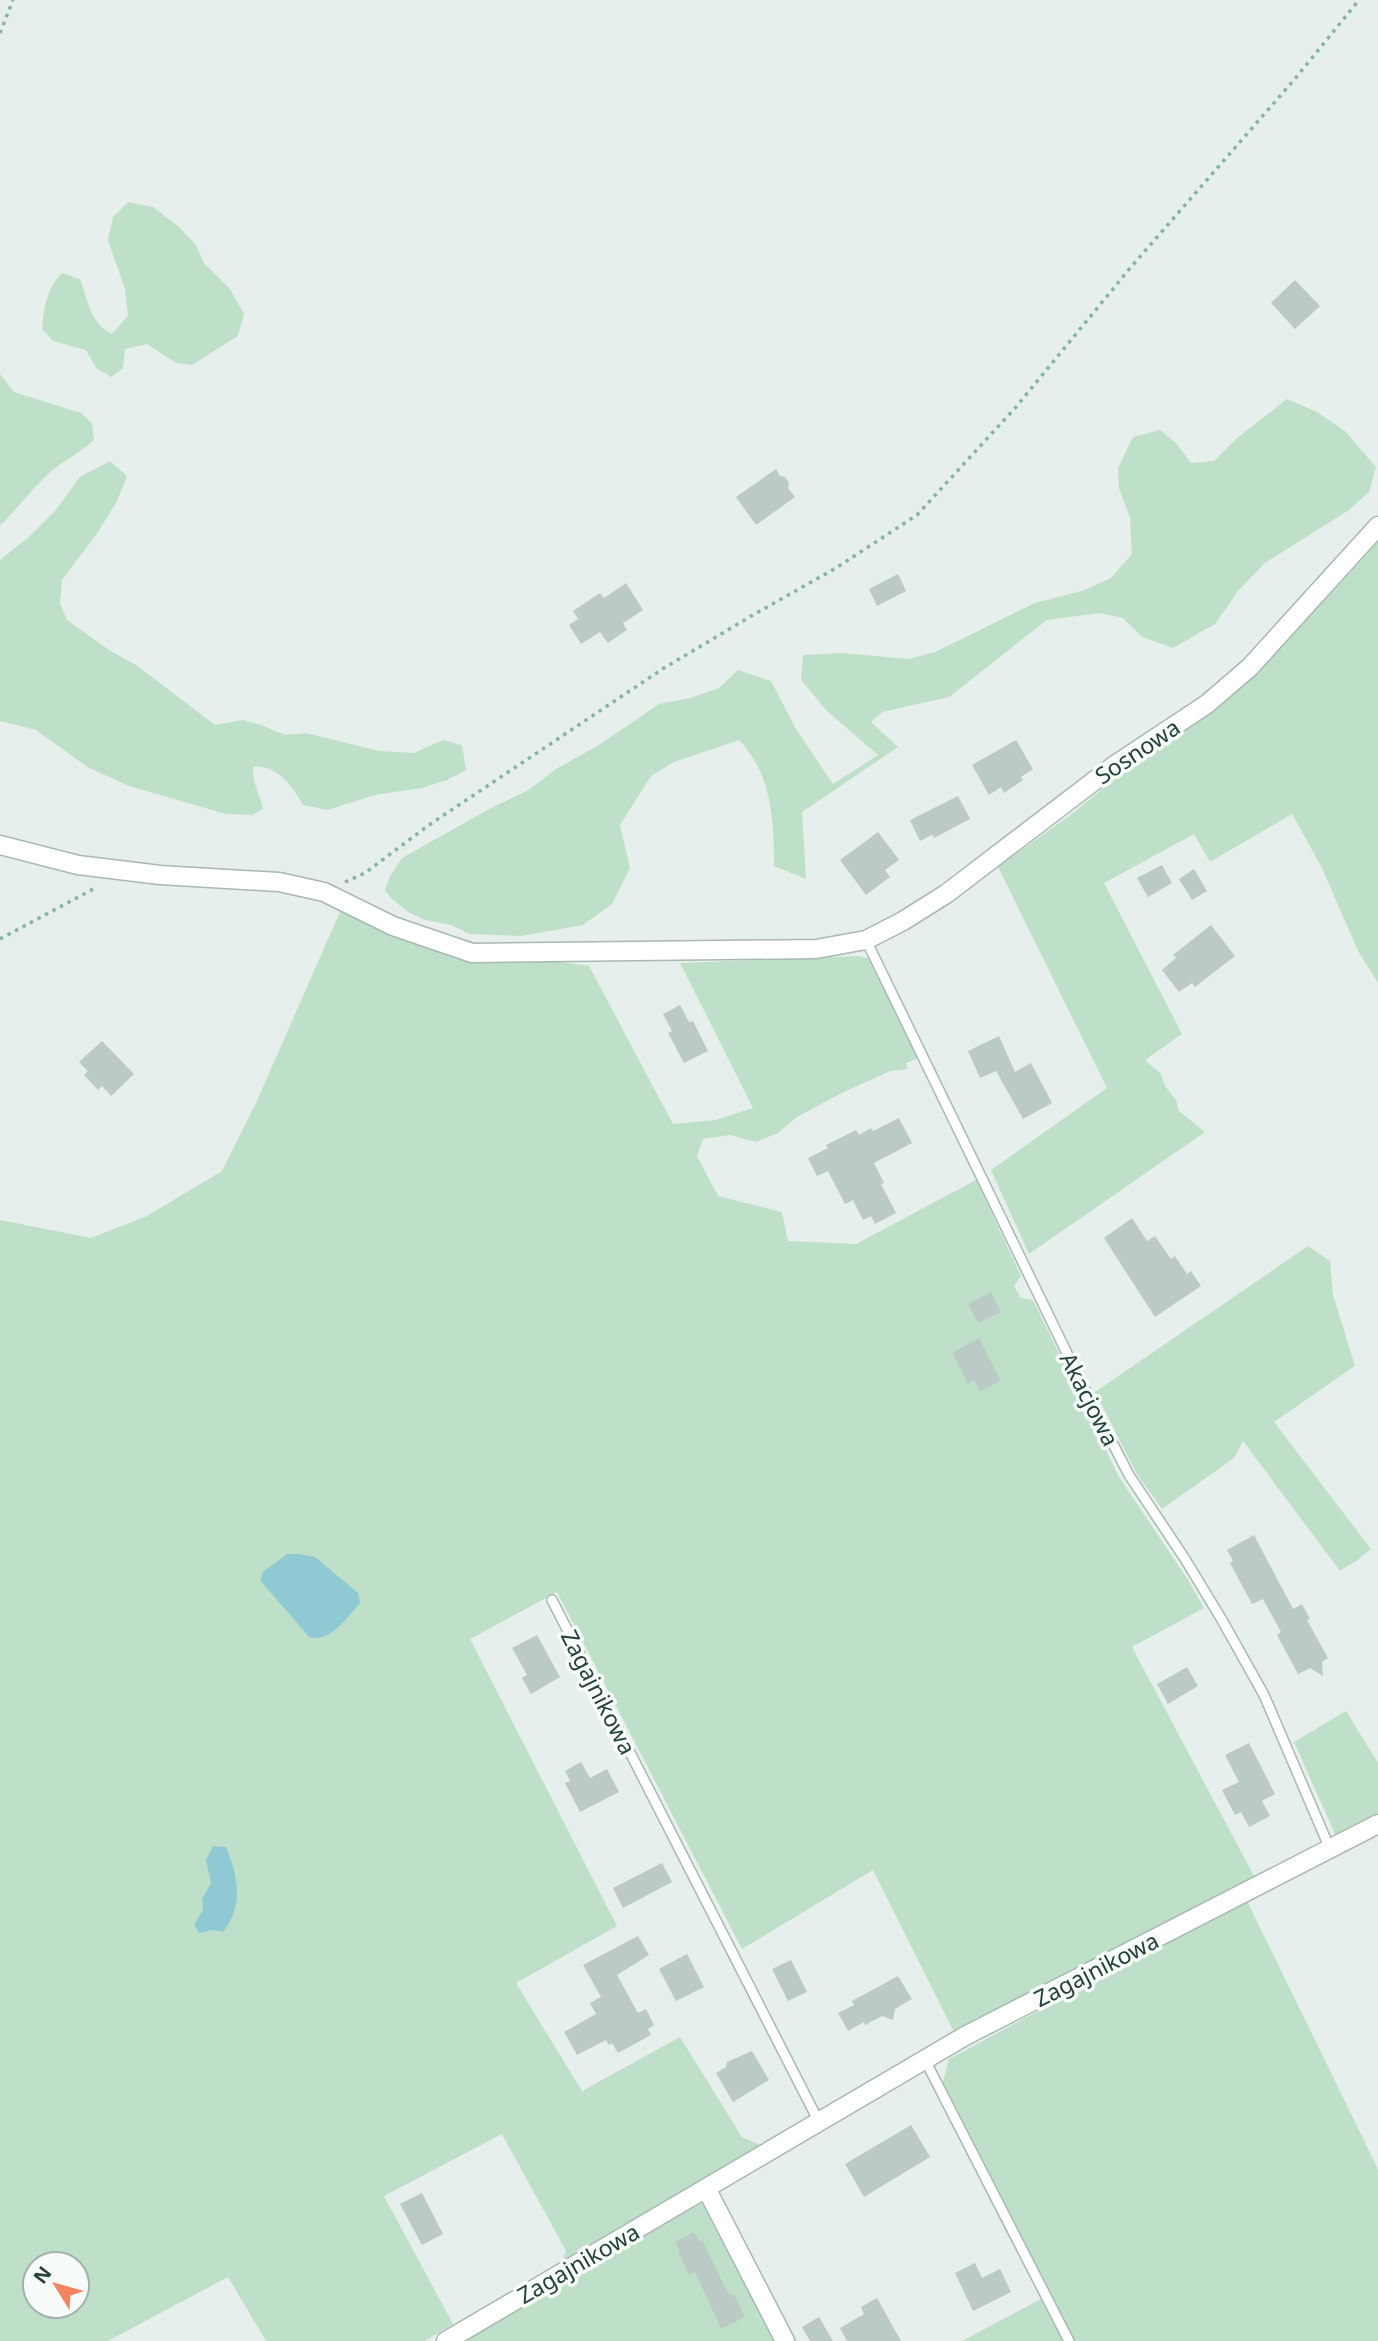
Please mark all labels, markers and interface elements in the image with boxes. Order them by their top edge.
street label: Sosnowa [1088,711,1186,791]
street label: Akacjowa [1053,1347,1127,1451]
street label: Zagajnikowa [554,1624,644,1760]
street label: Zagajnikowa [1028,1924,1164,2014]
street label: Zagajnikowa [511,2215,645,2311]
north arrow [21,2250,91,2320]
text: N [27,2261,57,2289]

